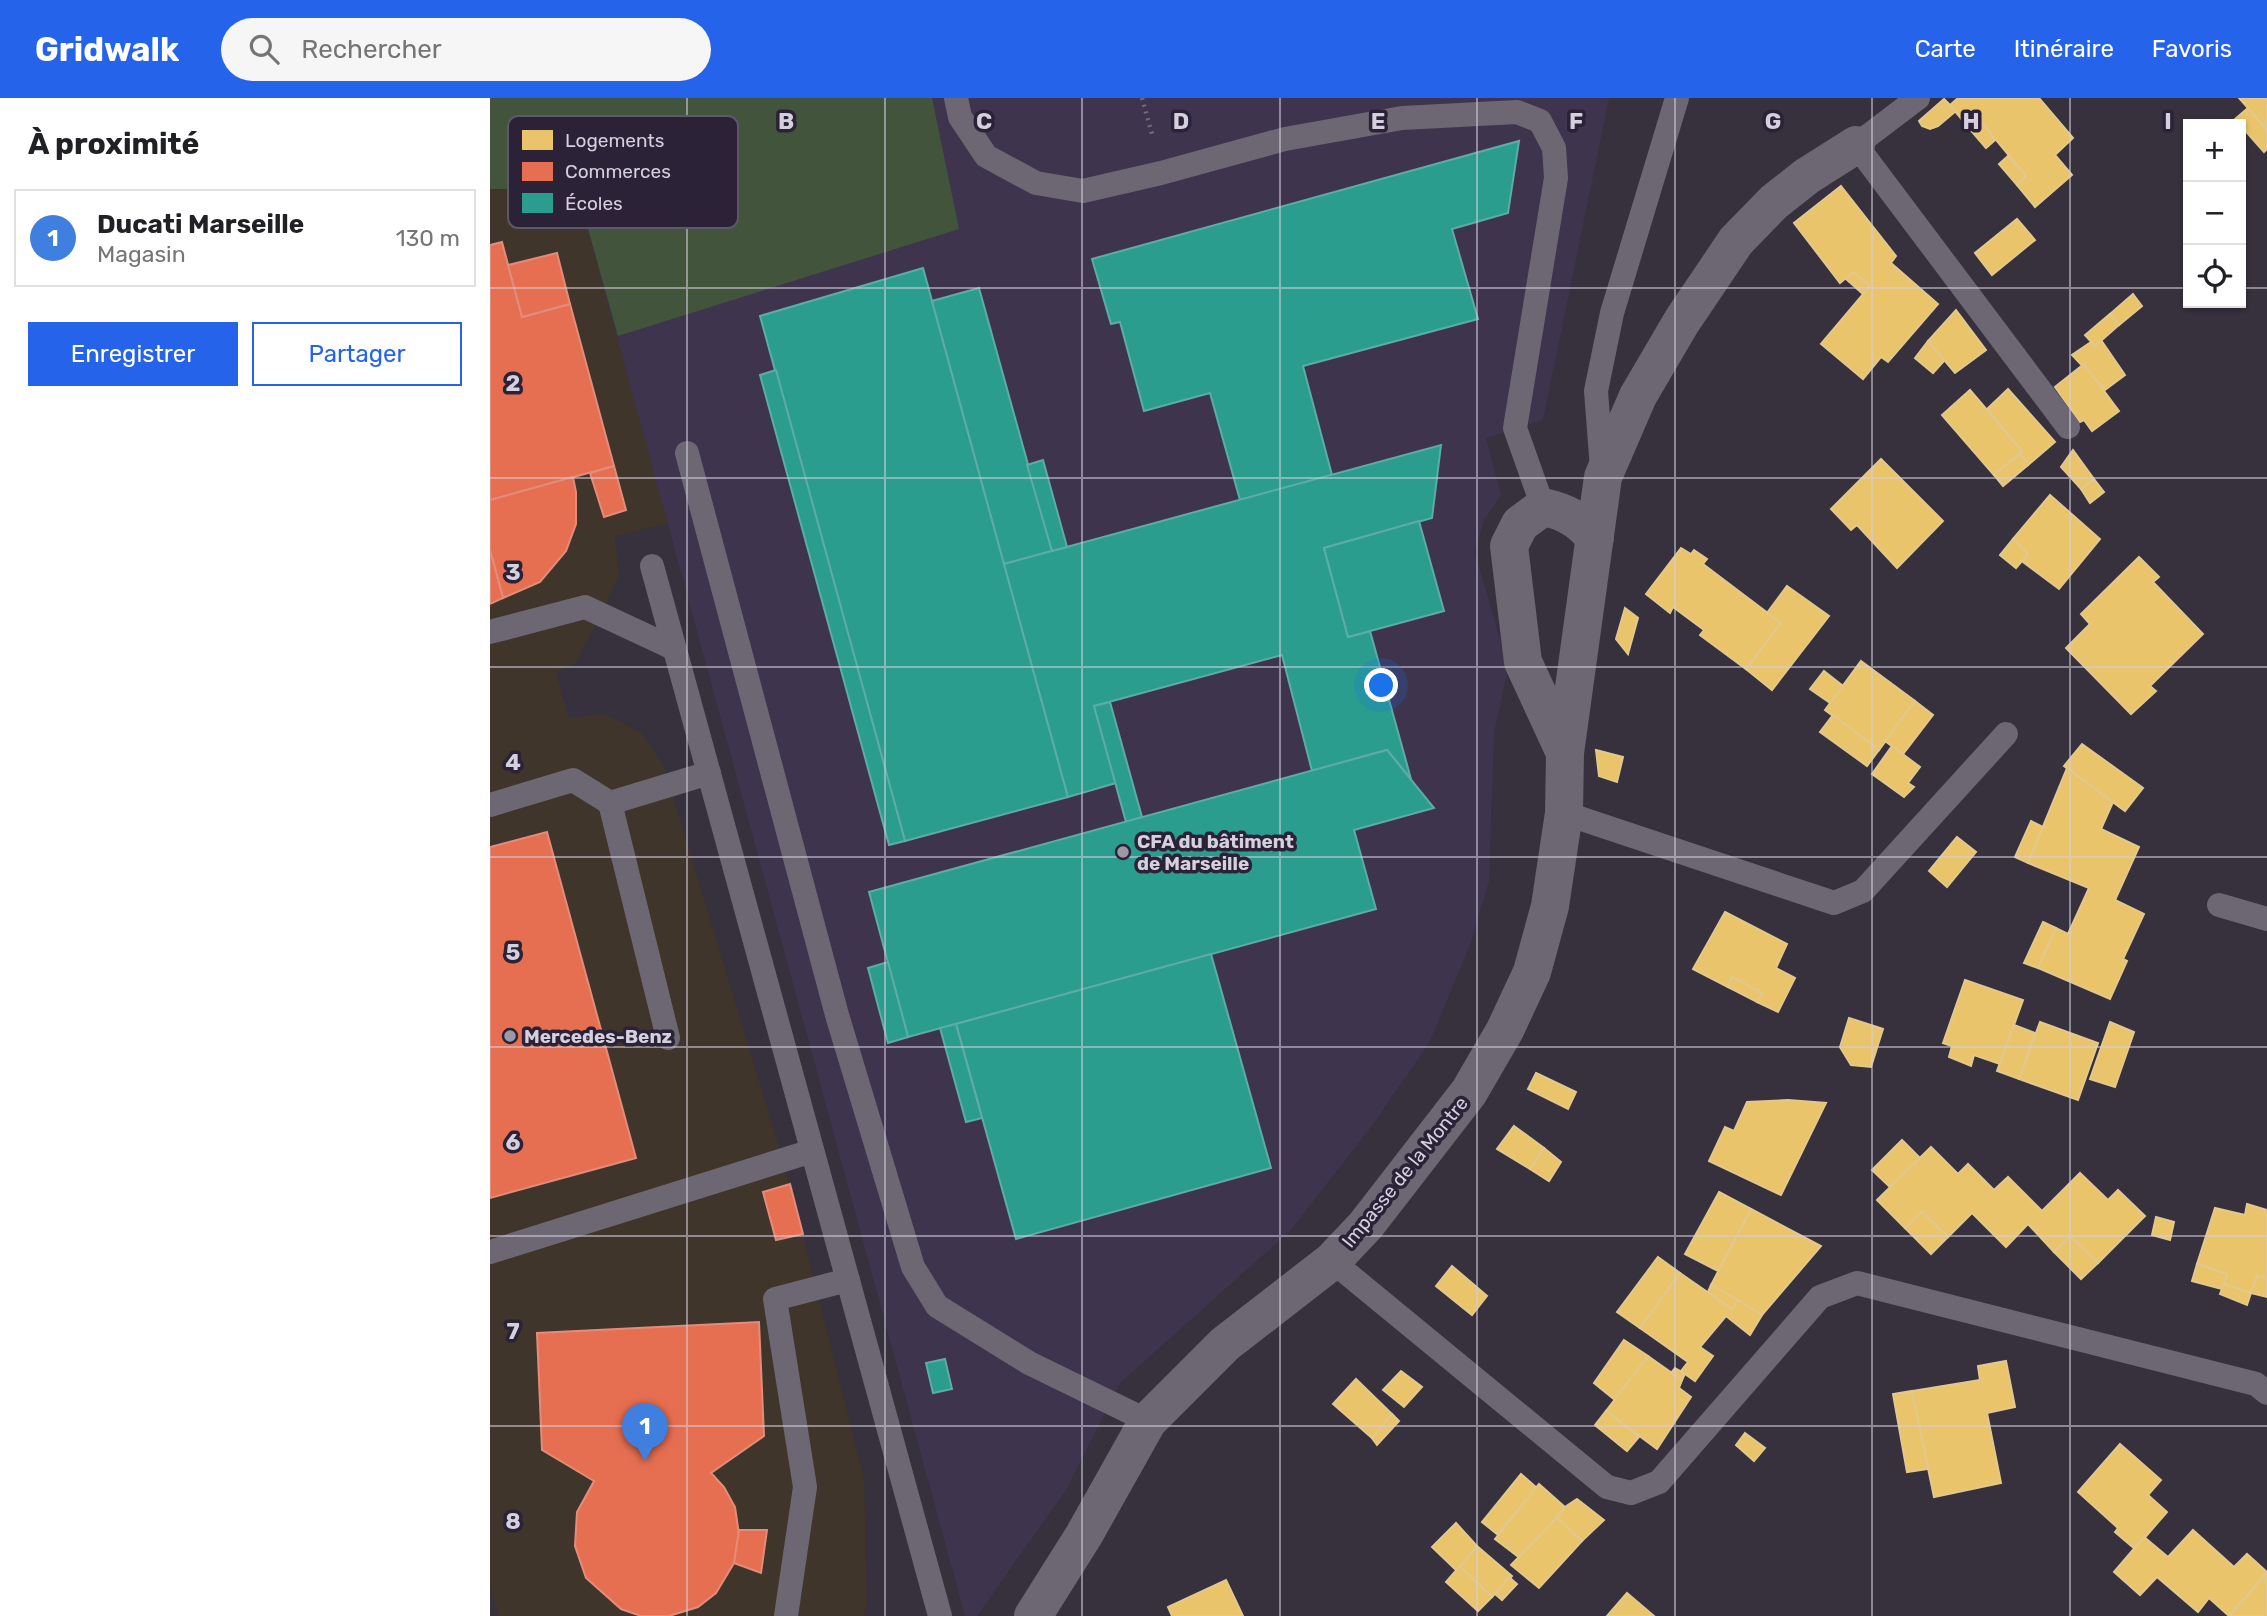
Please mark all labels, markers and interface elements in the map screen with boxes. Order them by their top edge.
search box [221,18,711,81]
text: Gridwalk [35,30,179,69]
icon: search [245,30,283,68]
text: Rechercher [301,34,442,65]
text: Carte [1915,35,1976,63]
text: Itinéraire [2014,35,2114,63]
text: Favoris [2152,35,2232,63]
text: B [778,107,794,135]
text: C [976,107,992,135]
text: D [1173,107,1189,135]
text: E [1371,107,1385,135]
text: F [1569,107,1583,135]
text: G [1765,107,1781,135]
text: H [1962,107,1980,135]
text: I [2164,107,2172,135]
legend [508,116,738,228]
map controls [2183,119,2246,308]
button: + [2183,119,2246,182]
text: À proximité [28,126,199,162]
text: Logements [565,129,664,152]
text: Commerces [565,160,671,183]
button: − [2183,182,2246,245]
text: Écoles [565,192,623,215]
text: Ducati Marseille [97,209,304,240]
text: 1 [47,224,59,252]
text: 130 m [396,224,460,252]
text: Magasin [97,240,186,268]
button: locate [2183,245,2246,308]
button: Enregistrer [28,322,238,386]
button: Partager [252,322,462,386]
text: 2 [506,369,520,397]
text: 3 [505,558,521,586]
your location [1364,668,1398,702]
text: 4 [505,748,521,776]
place label: CFA du bâtiment de Marseille [1137,830,1294,875]
marker: CFA du bâtiment de Marseille [1115,844,1131,860]
text: 5 [506,938,521,966]
place label: Mercedes-Benz [524,1025,672,1048]
marker: Mercedes-Benz [502,1028,518,1044]
street label: Impasse de la Montre [1337,1092,1473,1252]
text: 6 [506,1128,521,1156]
text: 7 [506,1317,520,1345]
pin: 1 [622,1403,668,1461]
text: 8 [505,1507,521,1535]

